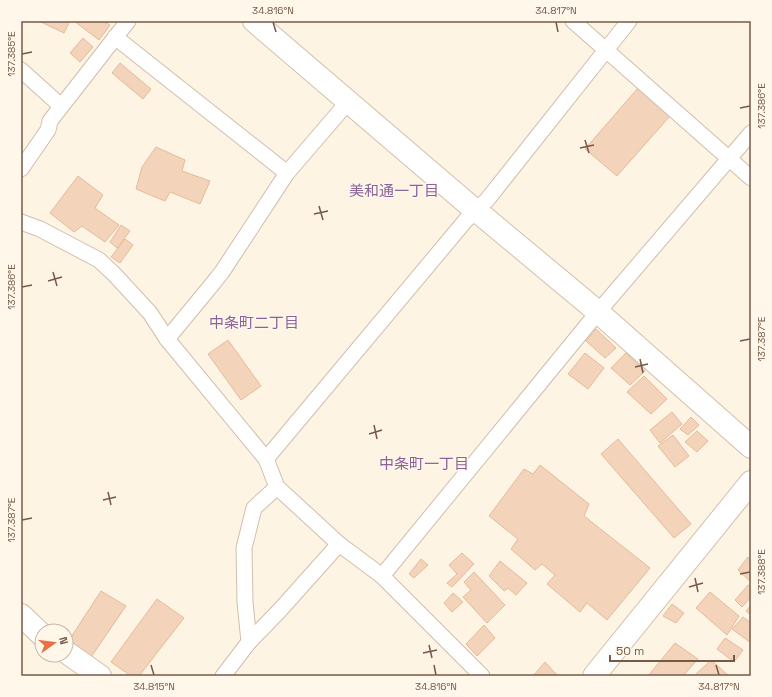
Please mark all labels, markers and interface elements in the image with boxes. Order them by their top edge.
text: 34.816°N [252,4,294,17]
text: 34.817°N [535,4,577,17]
text: 137.385°E [5,31,18,77]
text: 137.386°E [755,83,768,129]
district label: 美和通一丁目 [349,181,439,200]
text: 137.386°E [5,264,18,310]
district label: 中条町二丁目 [209,313,299,332]
text: 137.387°E [755,316,768,361]
district label: 中条町一丁目 [379,454,469,473]
text: 137.387°E [5,497,18,542]
text: 137.388°E [755,549,768,595]
north arrow [34,623,74,663]
text: N [56,635,71,646]
scale bar [610,637,734,663]
text: 50 m [616,643,644,659]
text: 34.815°N [133,680,175,693]
text: 34.816°N [415,680,457,693]
text: 34.817°N [698,680,740,693]

